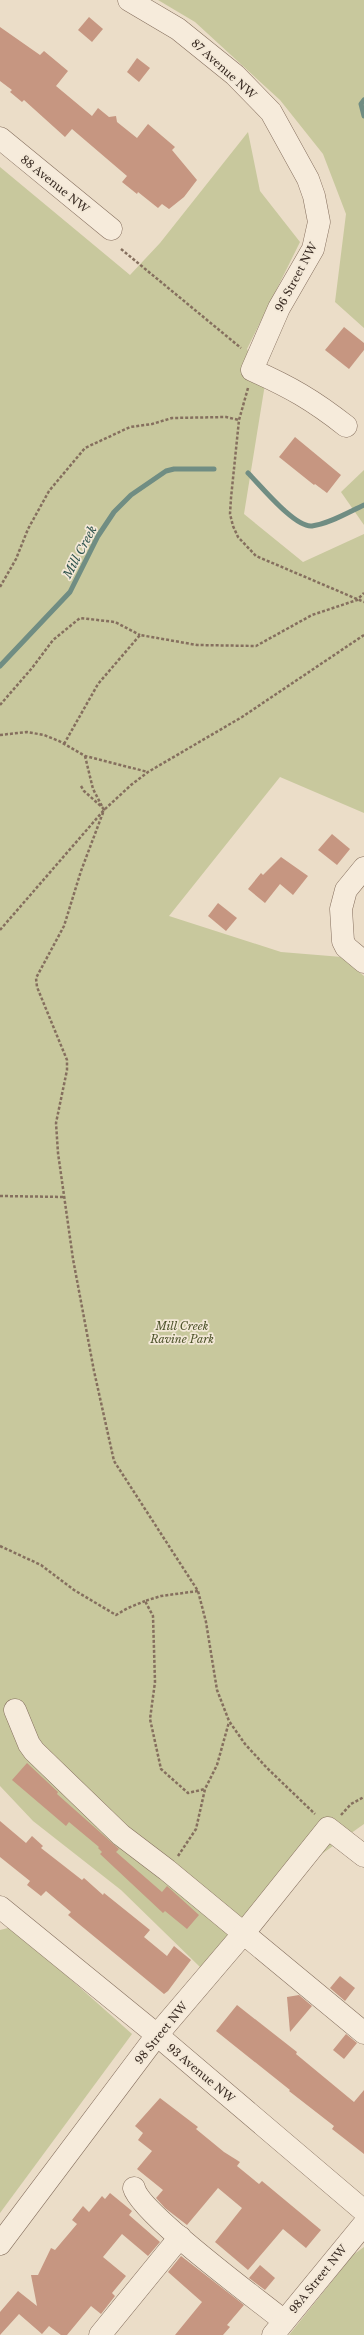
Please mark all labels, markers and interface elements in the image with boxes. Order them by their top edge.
street label: 87 Avenue NW [189,36,260,103]
street label: 88 Avenue NW [18,152,93,217]
street label: 96 Street NW [272,239,321,314]
water label: Mill Creek [59,523,100,582]
park label: Mill Creek Ravine Park [149,1319,214,1346]
street label: 98 Street NW [132,1998,191,2067]
street label: 93 Avenue NW [164,2040,239,2106]
street label: 98A Street NW [286,2241,351,2316]

